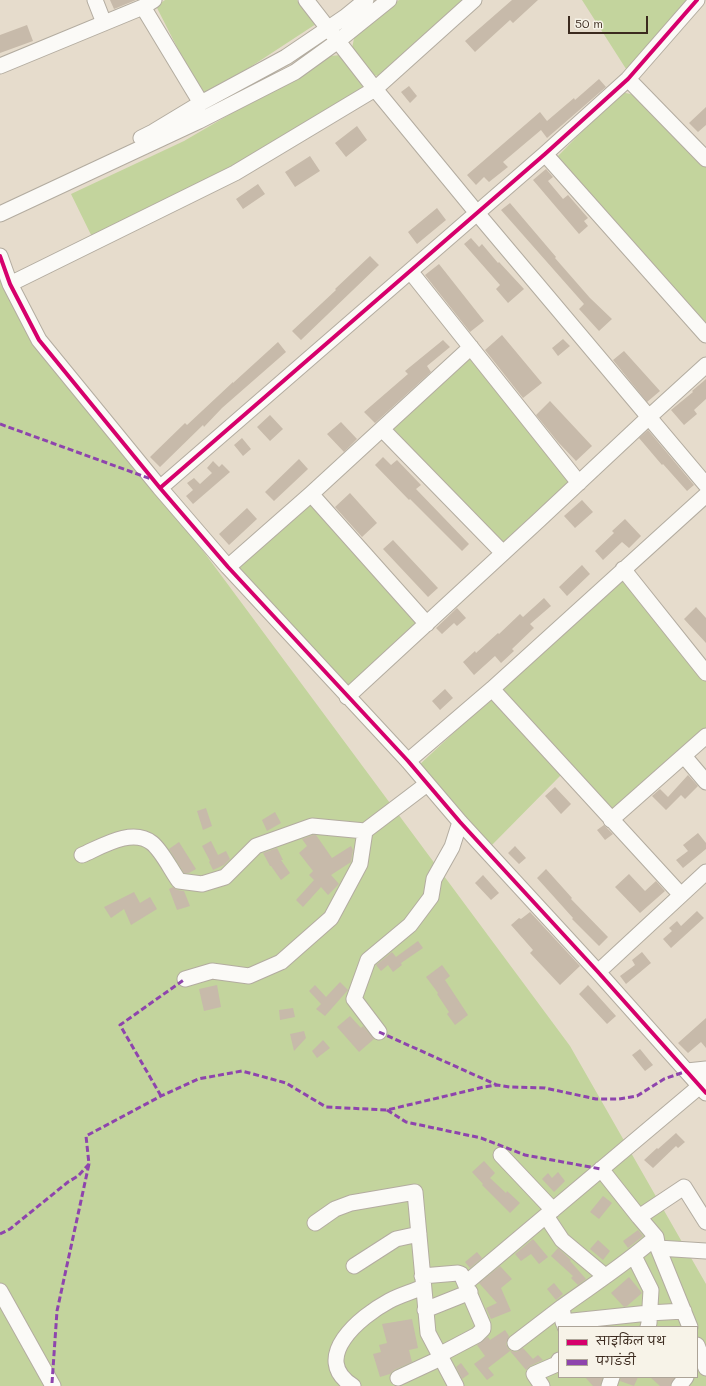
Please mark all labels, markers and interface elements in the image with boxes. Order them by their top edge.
scale bar [570,8,650,34]
text: 50 m [575,15,603,31]
legend [558,1326,698,1378]
text: साइकिल पथ [596,1332,666,1348]
text: पगडंडी [596,1352,636,1368]

